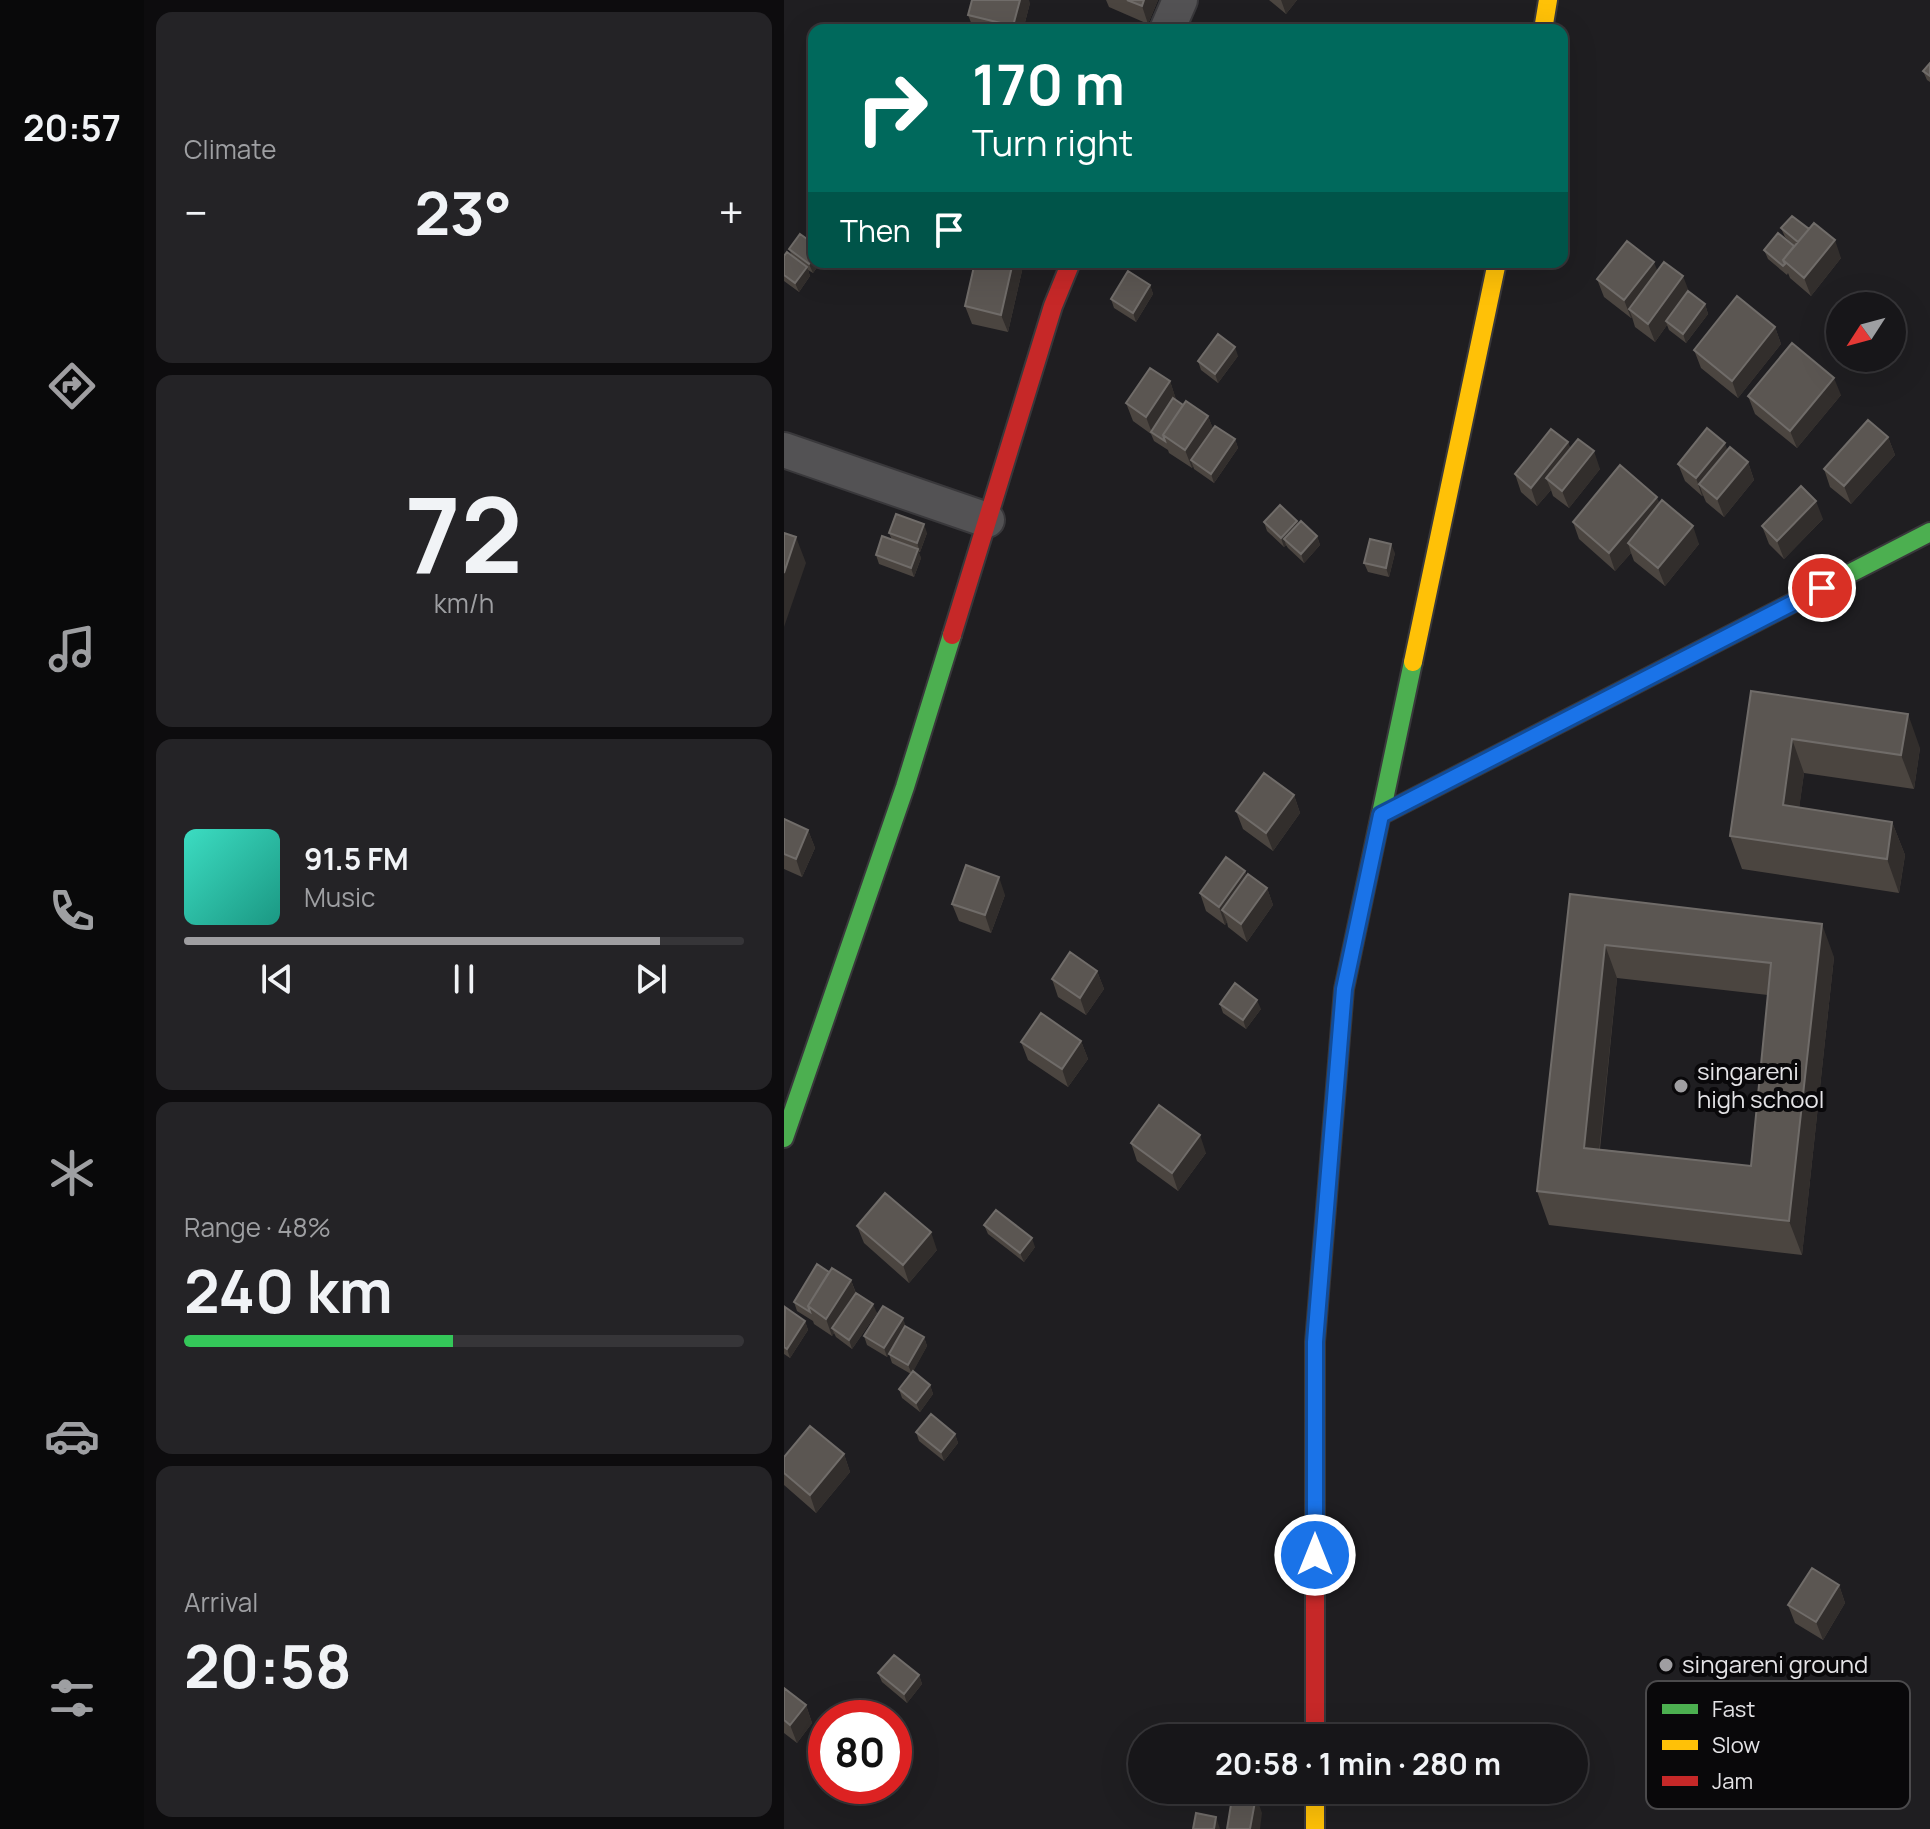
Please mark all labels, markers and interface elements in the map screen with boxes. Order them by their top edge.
text: 170 m [972,45,1125,122]
icon: right [840,56,944,160]
text: 20:57 [23,103,121,152]
text: Turn right [972,118,1133,167]
text: Climate [184,131,276,167]
text: 23° [414,171,512,253]
text: − [184,182,208,242]
text: + [719,182,744,242]
icon: arrive [927,208,971,252]
text: Then [840,210,911,251]
north arrow [1826,292,1906,372]
map controls [1826,292,1906,372]
icon: directions [44,358,100,414]
text: 72 [405,462,523,604]
pin [1788,554,1856,622]
icon: arrive [1800,566,1844,610]
text: km/h [434,585,494,621]
icon: music [44,621,100,677]
text: 91.5 FM [304,838,409,879]
text: Music [304,879,375,915]
icon: phone [44,883,100,939]
icon: previous [255,957,299,1001]
icon: pause [442,957,486,1001]
icon: next [629,957,673,1001]
place label: singareni high school [1697,1054,1824,1115]
marker: singareni high school [1672,1077,1690,1095]
icon: climate [44,1145,100,1201]
text: Range · 48% [184,1209,331,1245]
text: 240 km [184,1249,393,1331]
icon: car [44,1408,100,1464]
position arrow [1273,1513,1357,1597]
text: Arrival [184,1584,258,1620]
text: 20:58 [184,1624,352,1706]
place label: singareni ground [1682,1647,1868,1680]
marker: singareni ground [1657,1656,1675,1674]
icon: filters [44,1670,100,1726]
legend [1646,1681,1910,1809]
text: Fast [1712,1694,1755,1724]
speed limit sign: 80 [808,1700,912,1804]
text: Slow [1712,1730,1760,1760]
text: 20:58 · 1 min · 280 m [1215,1743,1501,1784]
text: Jam [1712,1766,1753,1796]

